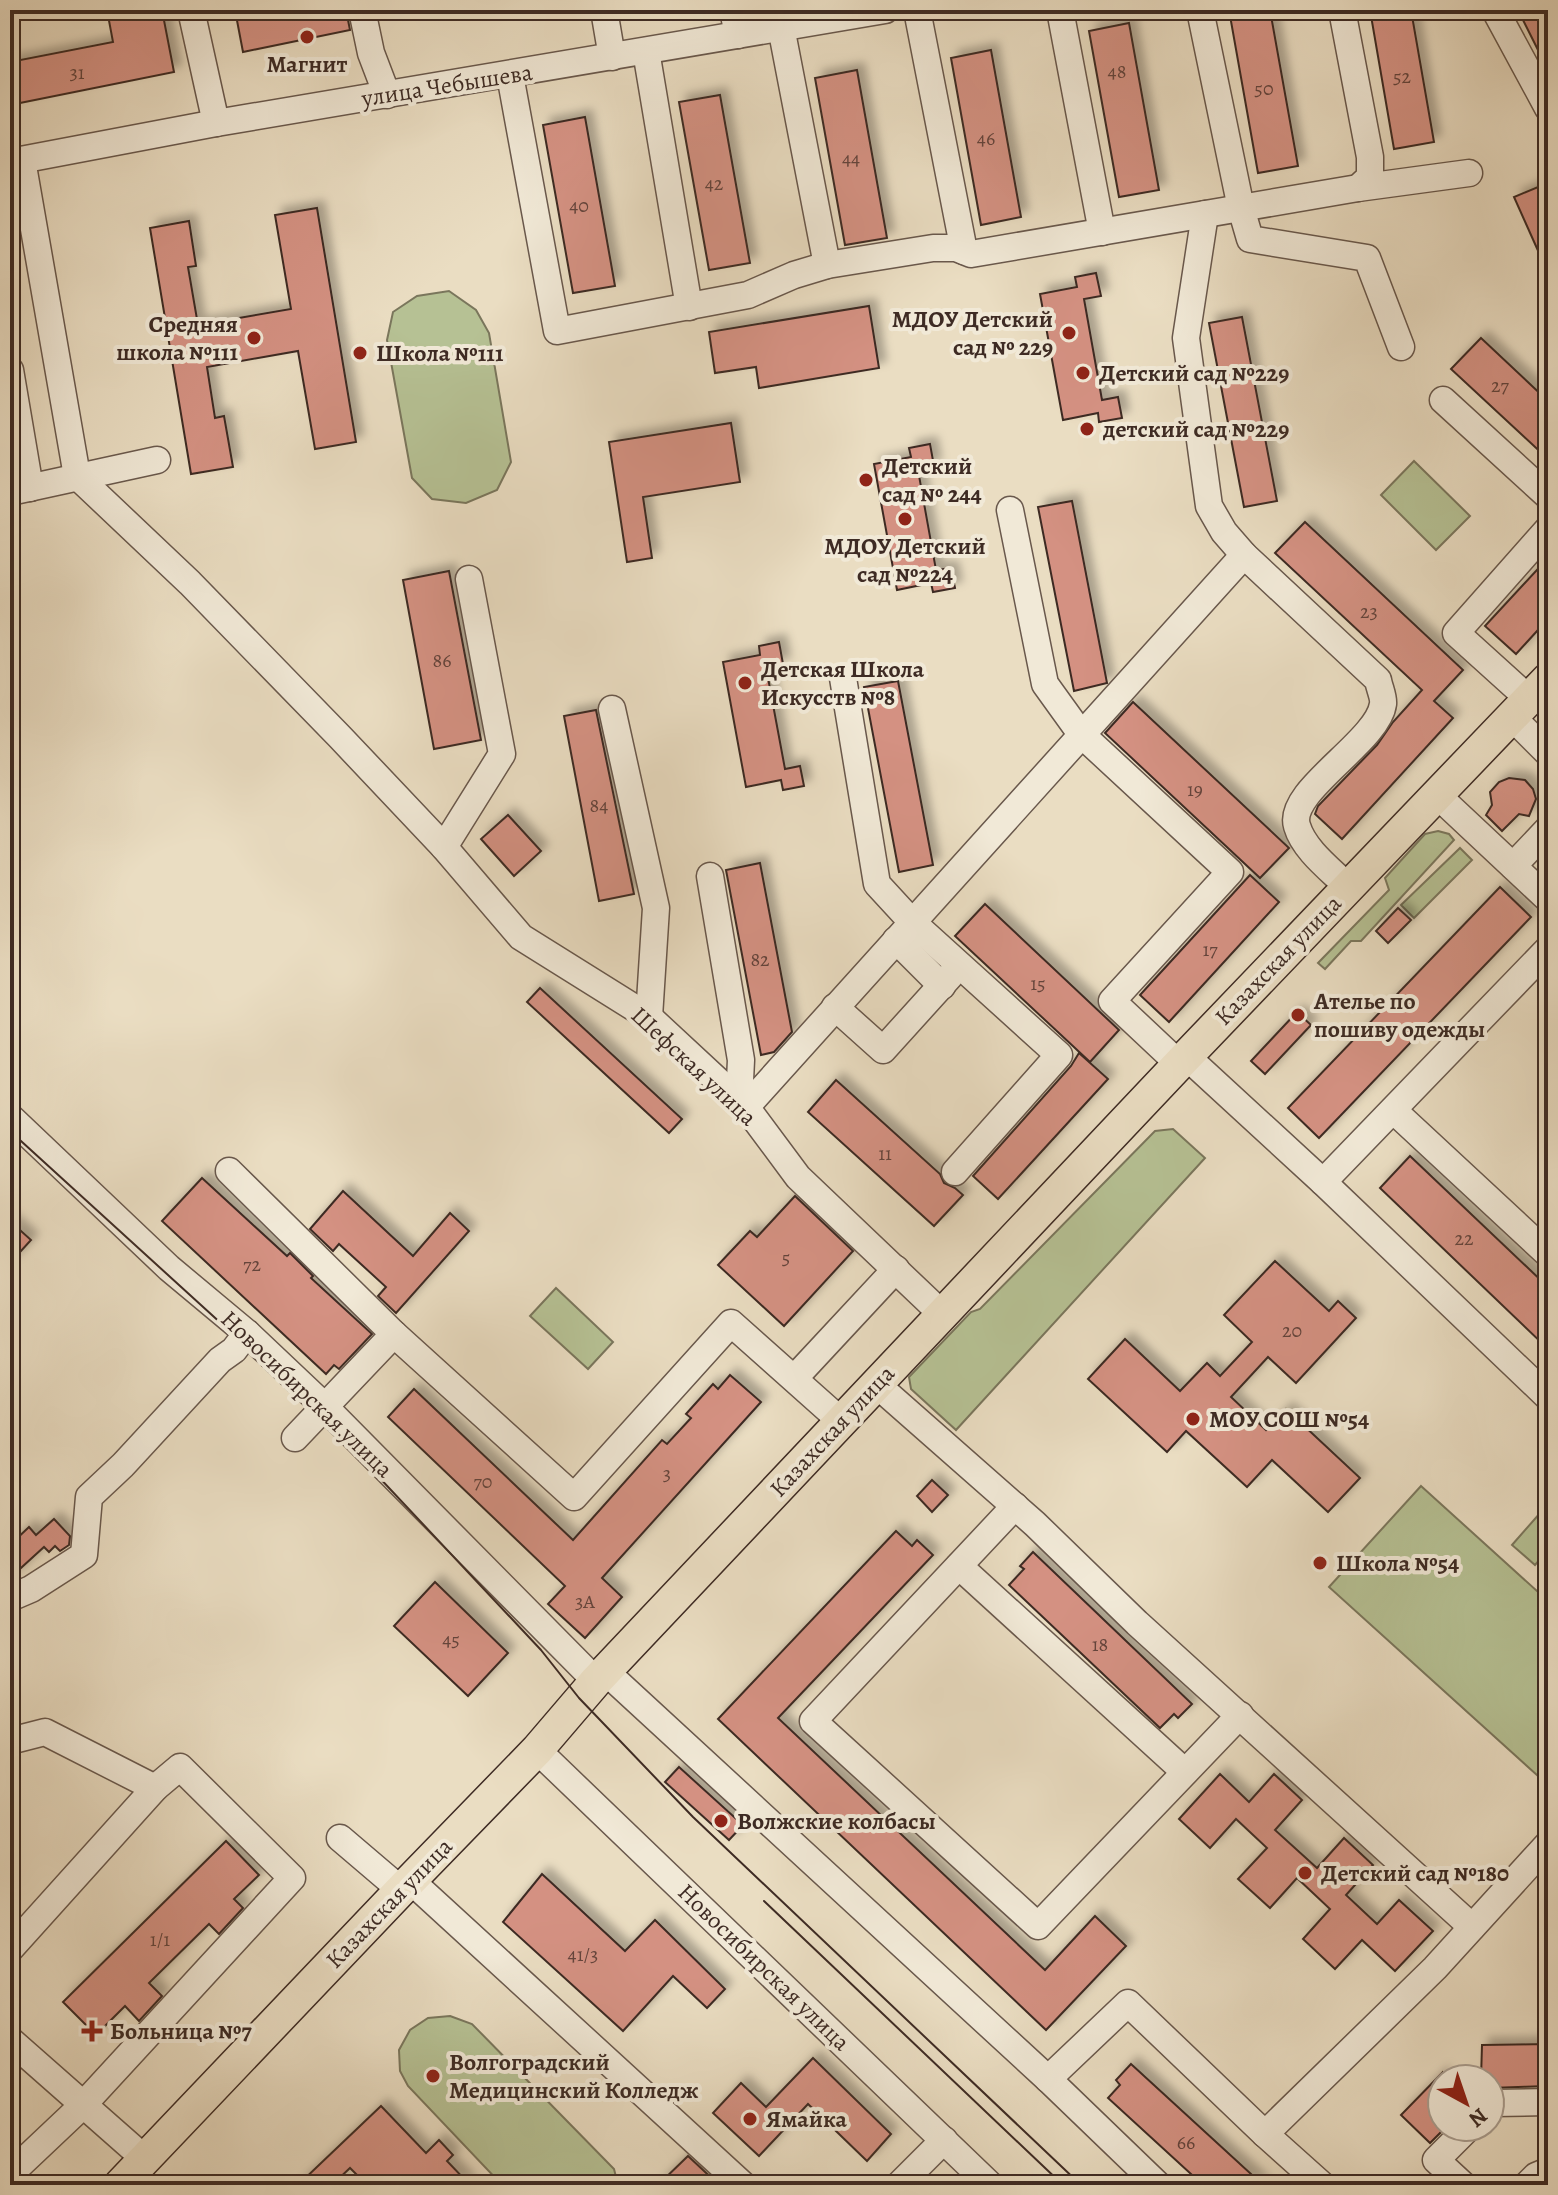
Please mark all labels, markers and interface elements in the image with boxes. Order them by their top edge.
marker: Магнит [298,28,316,46]
place label: Магнит [266,48,348,80]
street label: улица Чебышева [358,56,535,114]
house number: 48 [1108,58,1126,85]
house number: 31 [69,59,85,86]
house number: 52 [1393,63,1412,90]
house number: 50 [1254,75,1274,102]
house number: 46 [977,125,995,152]
house number: 44 [842,145,860,172]
house number: 42 [705,170,724,197]
house number: 40 [569,192,589,219]
place label: МДОУ Детский сад № 229 [892,303,1053,363]
place label: Средняя школа №111 [116,308,238,368]
marker: МДОУ Детский сад № 229 [1060,324,1078,342]
marker: Средняя школа №111 [245,329,263,347]
place label: Школа №111 [376,337,504,369]
marker: Школа №111 [351,344,369,362]
place label: Детский сад №229 [1099,357,1289,389]
marker: Детский сад №229 [1074,364,1092,382]
house number: 27 [1491,372,1510,399]
place label: детский сад №229 [1102,413,1289,445]
marker: детский сад №229 [1078,420,1096,438]
place label: Детский сад № 244 [882,450,982,510]
marker: Детский сад № 244 [857,471,875,489]
marker: МДОУ Детский сад №224 [896,510,914,528]
place label: МДОУ Детский сад №224 [824,530,986,590]
house number: 23 [1360,598,1378,625]
house number: 86 [433,647,451,674]
place label: Детская Школа Искусств №8 [761,653,925,713]
marker: Детская Школа Искусств №8 [736,674,754,692]
house number: 19 [1187,776,1203,803]
house number: 84 [590,792,608,819]
street label: Казахская улица [1207,888,1349,1032]
house number: 17 [1202,936,1218,963]
house number: 82 [750,946,770,973]
house number: 15 [1030,970,1046,997]
place label: Ателье по пошиву одежды [1313,985,1485,1045]
street label: Шефская улица [624,999,764,1133]
marker: Ателье по пошиву одежды [1289,1006,1307,1024]
house number: 11 [878,1140,892,1167]
house number: 22 [1455,1225,1474,1252]
house number: 5 [782,1244,790,1271]
house number: 72 [243,1251,261,1278]
street label: Новосибирская улица [214,1303,400,1485]
house number: 20 [1282,1317,1302,1344]
street label: Казахская улица [762,1358,902,1504]
place label: МОУ СОШ №54 [1209,1403,1369,1435]
marker: МОУ СОШ №54 [1184,1410,1202,1428]
house number: 3 [663,1460,671,1487]
house number: 70 [473,1468,493,1495]
place label: Школа №54 [1336,1547,1459,1579]
marker: Школа №54 [1311,1554,1329,1572]
house number: 3А [575,1588,595,1615]
house number: 45 [442,1626,460,1653]
house number: 18 [1092,1631,1108,1658]
place label: Волжские колбасы [737,1805,936,1837]
marker: Волжские колбасы [712,1812,730,1830]
street label: Казахская улица [318,1831,460,1975]
place label: Детский сад №180 [1321,1857,1509,1889]
marker: Детский сад №180 [1296,1864,1314,1882]
street label: Новосибирская улица [671,1876,857,2058]
house number: 1/1 [150,1926,170,1953]
house number: 41/3 [568,1941,598,1968]
place label: Больница №7 [110,2015,252,2047]
marker: Больница №7 [81,2020,103,2042]
place label: Волгоградский Медицинский Колледж [449,2046,699,2106]
north arrow [1426,2063,1506,2143]
marker: Волгоградский Медицинский Колледж [424,2067,442,2085]
text: N [1462,2101,1494,2134]
place label: Ямайка [766,2103,848,2135]
marker: Ямайка [741,2110,759,2128]
house number: 66 [1177,2129,1195,2156]

